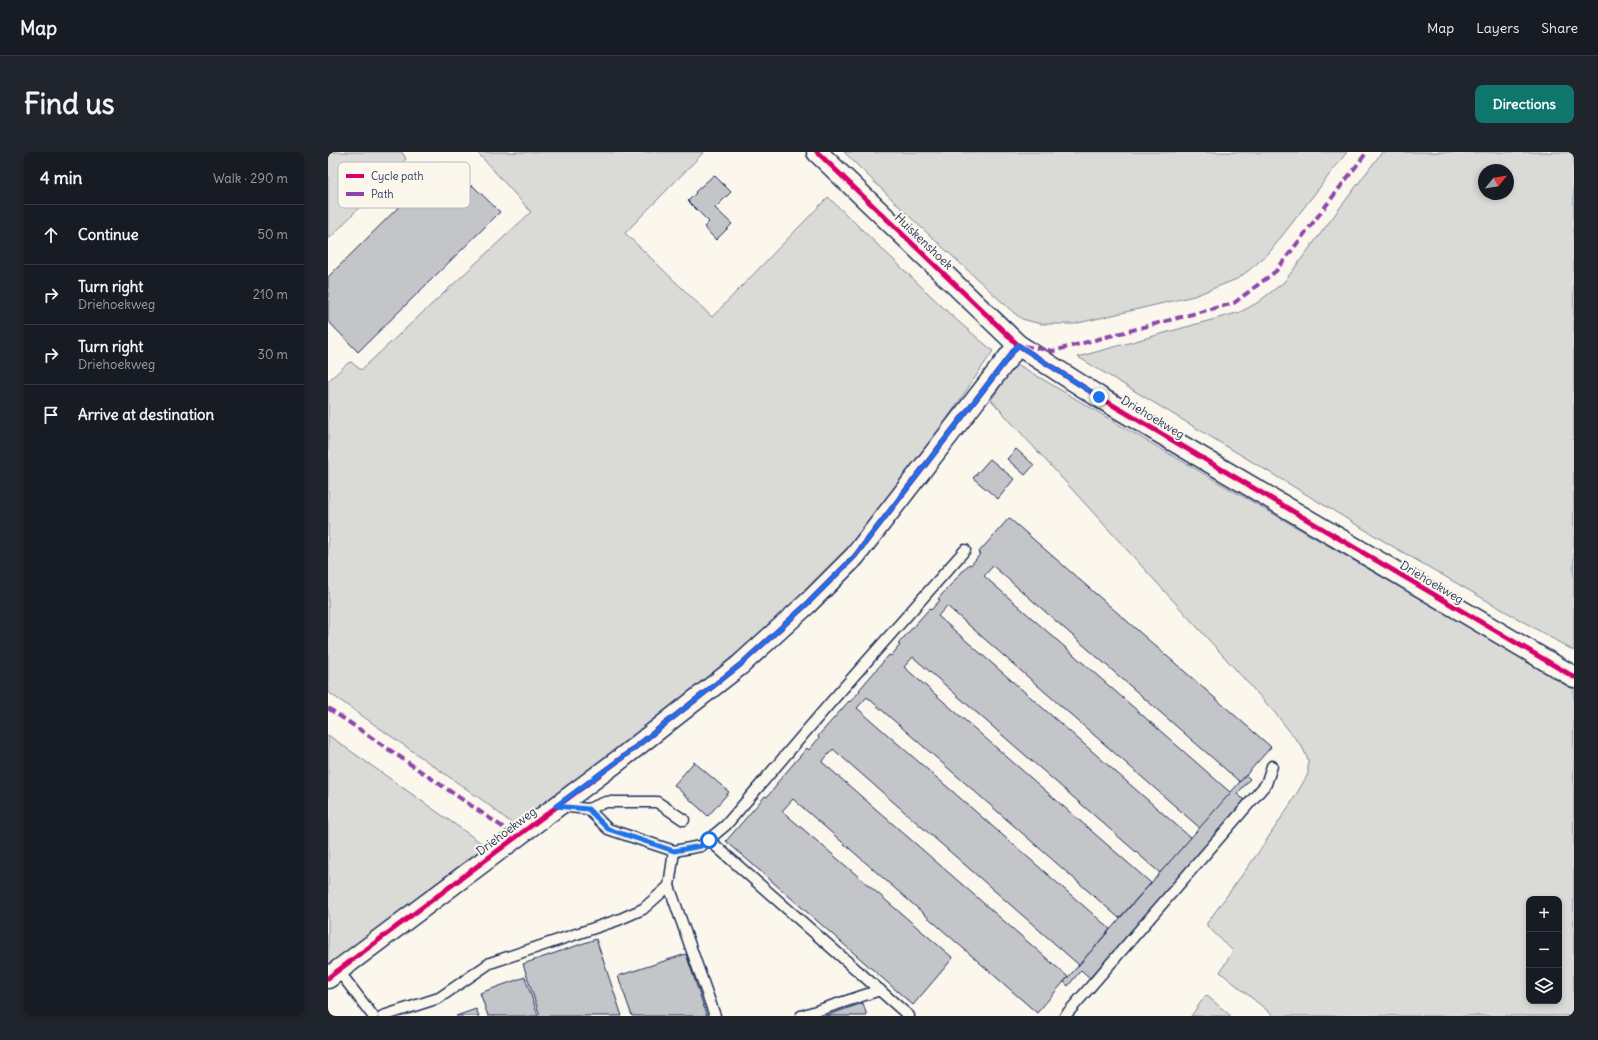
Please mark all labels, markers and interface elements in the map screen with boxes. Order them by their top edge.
text: Map [20,16,57,40]
text: Map [1427,19,1454,37]
text: Layers [1476,19,1519,37]
text: Share [1541,19,1578,37]
button: Directions [1475,85,1574,123]
text: Find us [24,86,115,122]
legend [338,162,470,208]
north arrow [1478,164,1514,200]
text: 4 min [40,167,82,189]
text: Cycle path [371,169,424,183]
text: Walk · 290 m [213,170,288,187]
text: Path [371,187,394,201]
street label: Huiskenshoek [892,210,956,272]
icon: ahead [40,224,62,246]
text: Continue [78,225,139,244]
text: 50 m [257,226,288,243]
text: Turn right [78,277,143,296]
icon: right [40,284,62,306]
text: 210 m [253,286,288,303]
text: Driehoekweg [78,296,155,313]
text: Turn right [78,337,143,356]
icon: right [40,344,62,366]
text: 30 m [258,346,288,363]
text: Driehoekweg [78,356,155,373]
route end [1090,388,1108,406]
street label: Driehoekweg [1119,392,1187,442]
icon: arrive [40,404,62,426]
text: Arrive at destination [78,405,214,424]
street label: Driehoekweg [1398,557,1466,607]
street label: Driehoekweg [473,804,539,858]
route start [700,831,718,849]
map controls [1526,896,1562,1004]
button: + [1526,896,1562,932]
button: − [1526,932,1562,968]
button: layers [1526,968,1562,1004]

